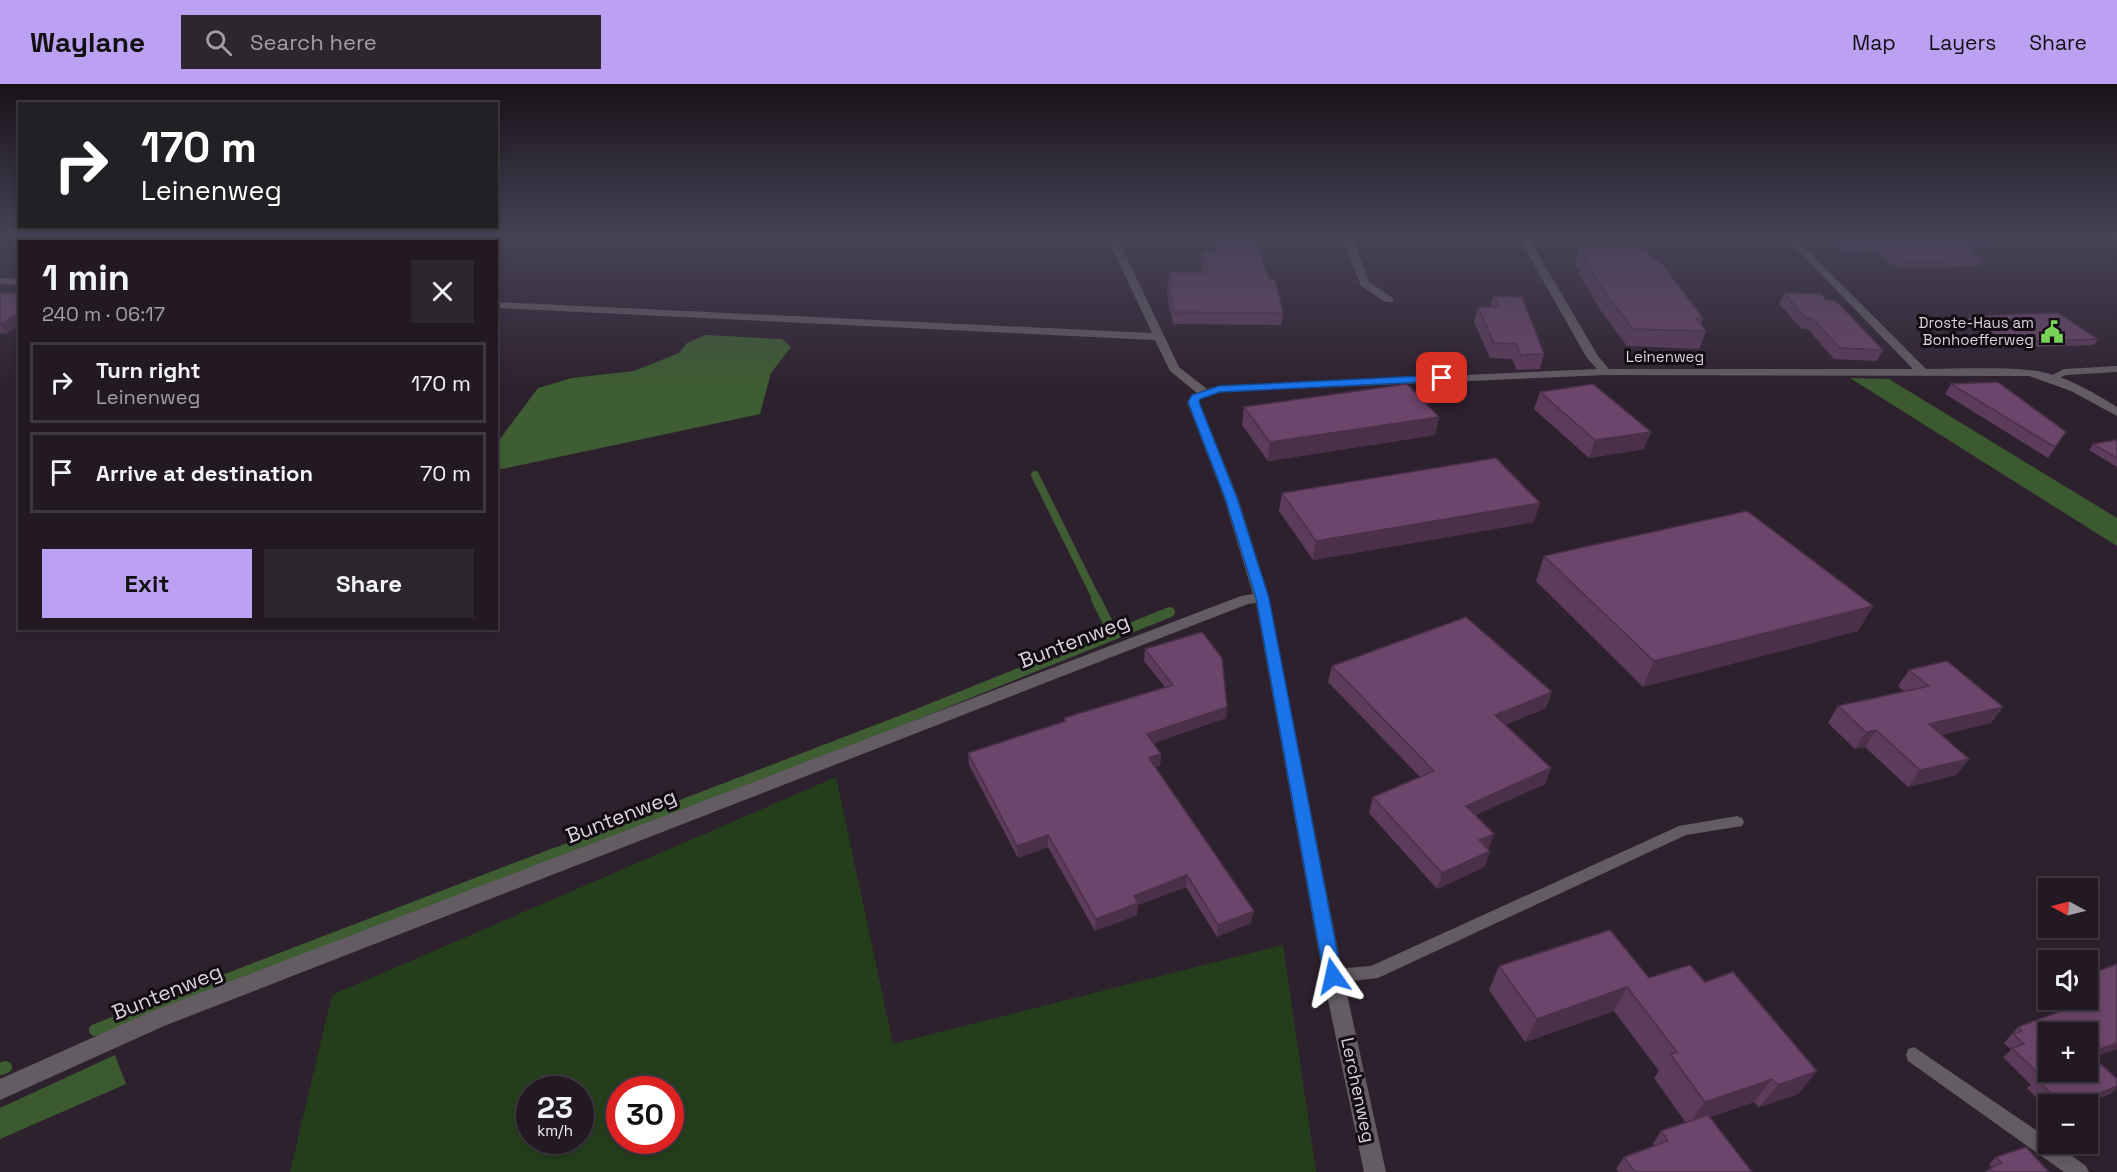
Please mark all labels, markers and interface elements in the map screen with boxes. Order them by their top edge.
search box [181,15,601,69]
text: Waylane [30,24,145,60]
icon: search [202,26,235,59]
text: Search here [250,28,377,56]
text: Map [1852,29,1896,56]
text: Layers [1929,29,1996,56]
text: Share [2029,29,2087,56]
text: 170 m [141,121,257,174]
icon: right [42,126,120,204]
text: Leinenweg [141,173,282,208]
text: 1 min [42,255,130,301]
button: close [411,260,474,323]
text: 240 m · 06:17 [42,301,165,327]
place label: Droste-Haus am Bonhoefferweg [1919,313,2034,349]
public building icon: Droste-Haus am Bonhoefferweg [2039,319,2065,345]
street label: Leinenweg [1626,347,1704,366]
pin [1416,352,1467,403]
text: Turn right [96,356,201,384]
icon: arrive [1425,361,1458,394]
icon: right [45,366,78,399]
text: 170 m [411,369,471,397]
text: Leinenweg [96,384,200,410]
icon: arrive [45,456,78,489]
text: Arrive at destination [96,459,313,487]
text: 70 m [420,459,471,487]
button: Exit [42,549,252,618]
button: Share [264,549,474,618]
street label: Buntenweg [1015,607,1133,674]
street label: Buntenweg [562,782,680,849]
north arrow [2038,878,2098,938]
map controls [2038,878,2098,1154]
position arrow [1301,944,1365,1008]
button: sound [2038,950,2098,1010]
street label: Buntenweg [108,957,226,1026]
button: + [2038,1022,2098,1082]
street label: Lerchenweg [1336,1035,1381,1144]
speed limit sign: 30 [606,1076,684,1154]
text: 23 [537,1088,573,1127]
button: − [2038,1094,2098,1154]
text: km/h [537,1121,573,1140]

